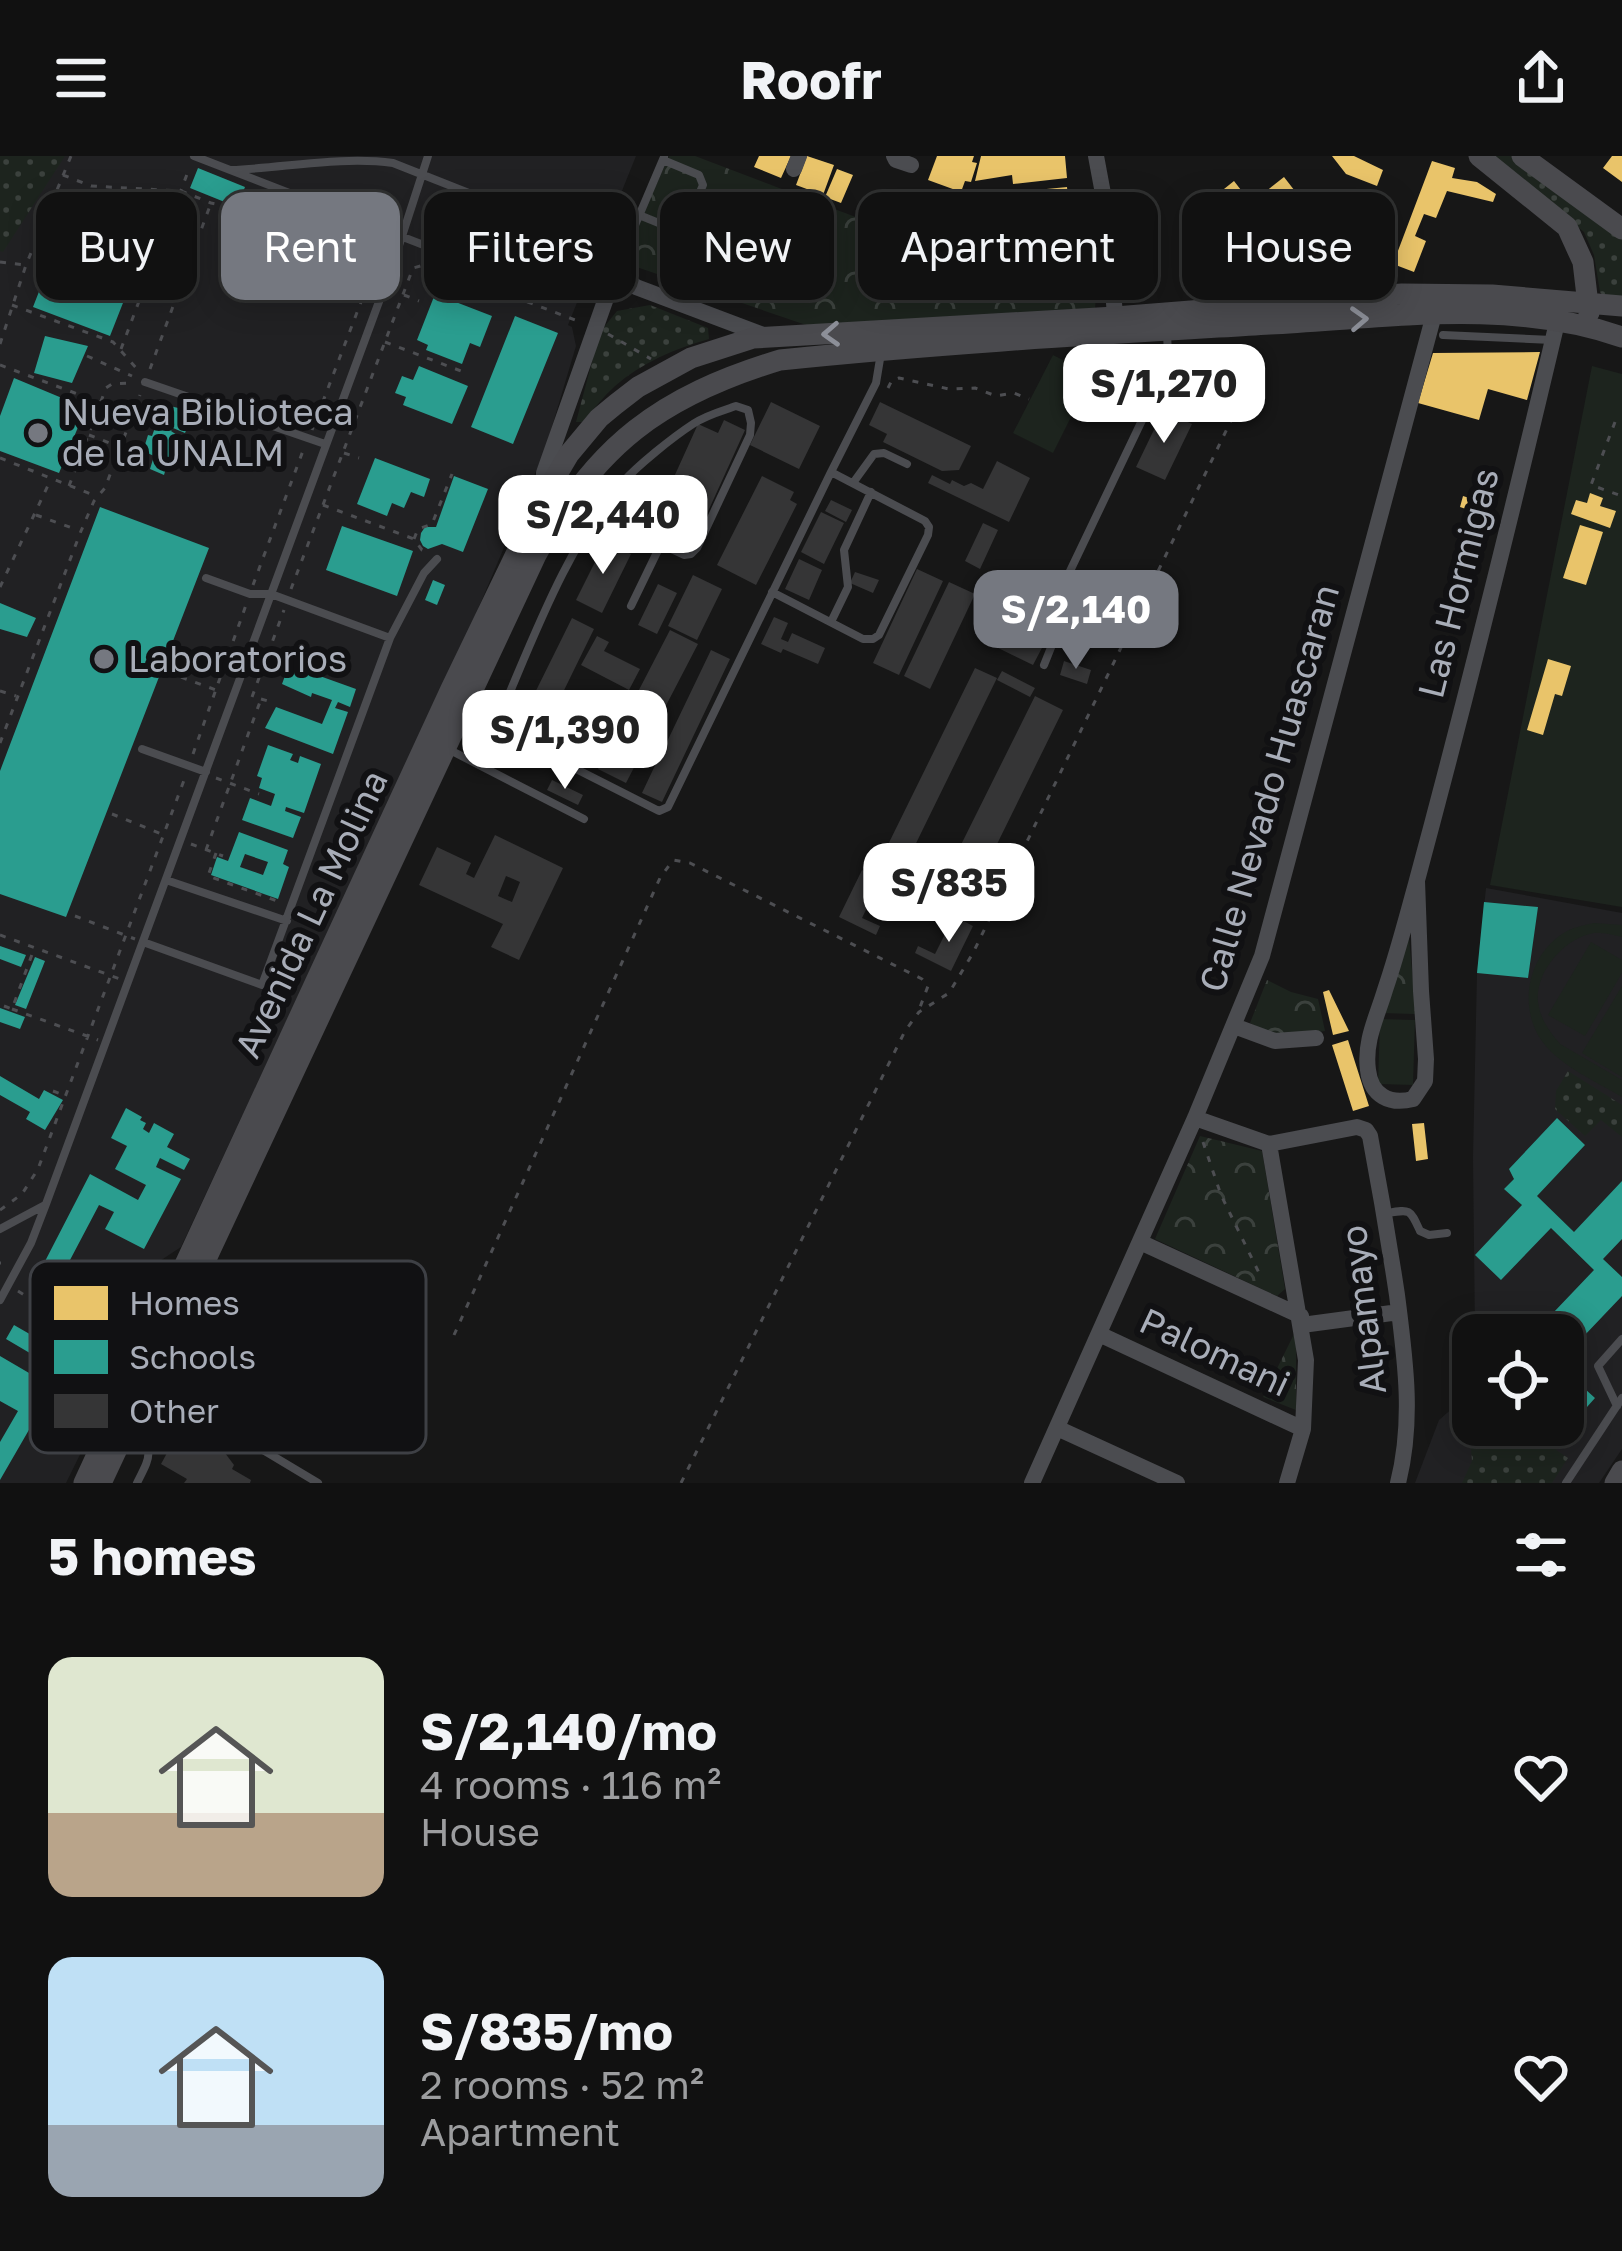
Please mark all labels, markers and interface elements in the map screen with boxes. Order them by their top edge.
icon: menu [48,45,114,111]
icon: share [1508,45,1574,111]
text: Roofr [740,46,882,111]
chip: Buy [36,192,197,300]
chip: Rent [221,192,400,300]
chip: Filters [424,192,636,300]
chip: New [660,192,834,300]
chip: Apartment [858,192,1158,300]
chip: House [1182,192,1395,300]
one-way arrow [1350,306,1369,332]
one-way arrow [821,320,840,346]
pin: S/1,270 [1053,344,1275,446]
text: S/1,270 [1090,359,1238,406]
place label: Nueva Biblioteca de la UNALM [62,390,354,474]
marker: Nueva Biblioteca de la UNALM [25,420,51,446]
street label: Las Hormigas [1408,463,1507,702]
pin: S/2,440 [492,475,714,577]
text: S/2,440 [525,490,681,537]
pin: S/2,140 [965,570,1187,672]
street label: Calle Nevado Huascaran [1190,579,1347,996]
text: S/2,140 [1001,585,1151,632]
place label: Laboratorios [128,637,347,680]
marker: Laboratorios [91,646,117,672]
pin: S/1,390 [454,690,676,792]
text: S/1,390 [489,705,641,752]
street label: Avenida La Molina [225,763,396,1064]
pin: S/835 [865,843,1033,945]
text: S/835 [890,858,1008,905]
street label: Alpamayo [1331,1223,1394,1397]
legend [30,1261,426,1453]
text: Homes [129,1283,240,1322]
street label: Palomani [1133,1298,1297,1405]
map controls [1452,1314,1584,1446]
button: locate [1452,1314,1584,1446]
text: Schools [129,1337,256,1376]
text: Other [129,1391,219,1430]
icon: filters [1508,1522,1574,1588]
text: 5 homes [48,1525,257,1586]
text: S/2,140/mo [420,1700,717,1761]
icon: home [144,1705,288,1849]
icon: heart [1508,1744,1574,1810]
text: 4 rooms · 116 m² [420,1761,721,1808]
text: House [420,1808,540,1855]
text: S/835/mo [420,2000,673,2061]
icon: home [144,2005,288,2149]
icon: heart [1508,2044,1574,2110]
text: 2 rooms · 52 m² [420,2061,704,2108]
text: Apartment [420,2108,620,2155]

